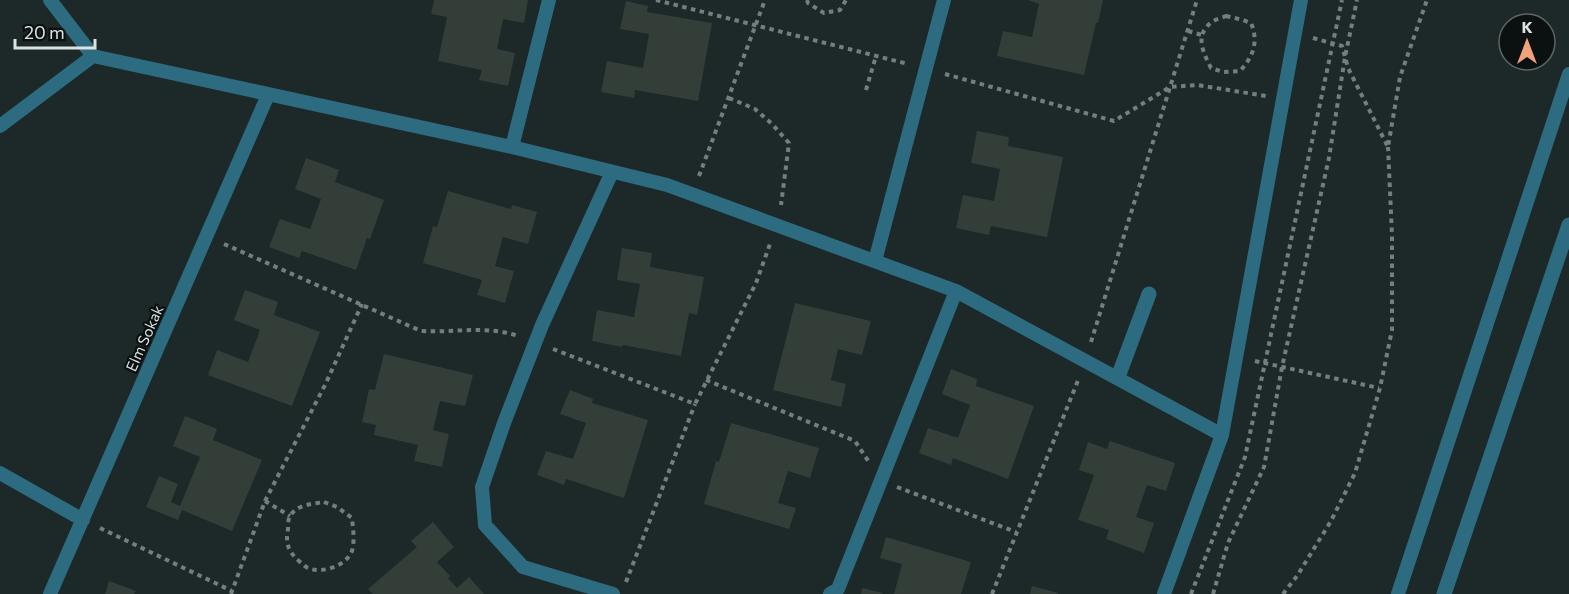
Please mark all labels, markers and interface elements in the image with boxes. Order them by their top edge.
scale bar [15,12,94,50]
north arrow [1497,12,1557,72]
text: K [1521,17,1533,36]
text: 20 m [24,21,65,43]
street label: Elm Sokak [121,302,167,374]

